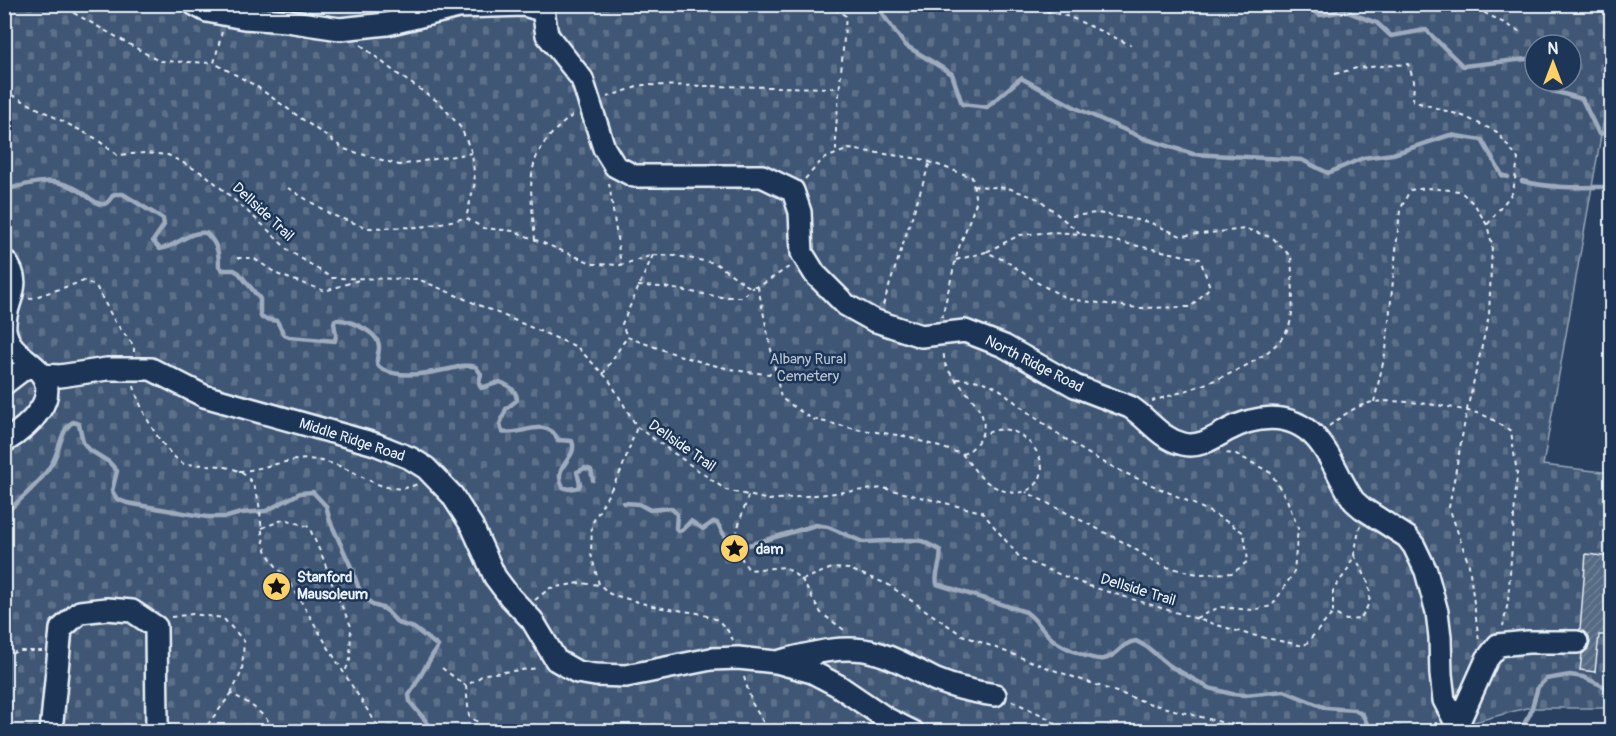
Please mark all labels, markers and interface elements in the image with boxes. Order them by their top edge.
north arrow [1523,33,1583,93]
text: N [1548,39,1559,59]
street label: Dellside Trail [228,178,298,246]
street label: North Ridge Road [982,331,1086,397]
park label: Albany Rural Cemetery [769,350,847,386]
street label: Middle Ridge Road [297,414,407,466]
street label: Dellside Trail [645,416,719,476]
place icon: dam [719,533,751,565]
place label: dam [756,540,784,559]
place label: Stanford Mausoleum [297,568,368,604]
place icon: Stanford Mausoleum [260,570,292,602]
street label: Dellside Trail [1098,570,1178,610]

